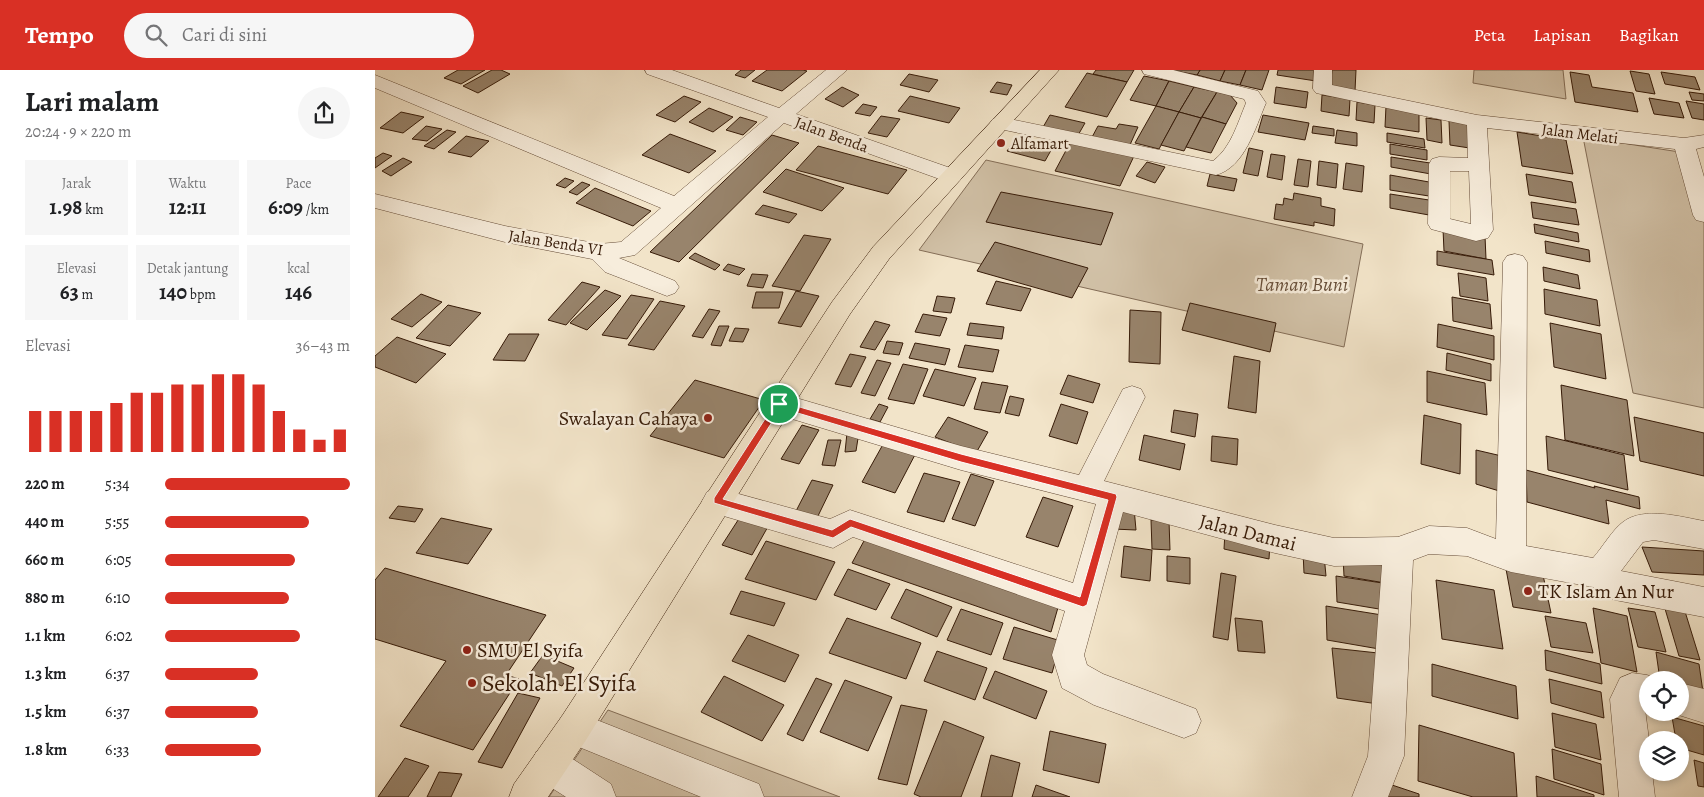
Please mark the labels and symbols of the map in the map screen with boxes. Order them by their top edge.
street label: Jalan Benda [792,111,872,159]
street label: Jalan Melati [1540,118,1619,150]
place label: Alfamart [1010,133,1069,155]
marker: Alfamart [995,137,1007,149]
street label: Jalan Benda VI [507,225,605,261]
park label: Taman Buni [1256,271,1348,298]
pin [758,383,800,425]
place label: Swalayan Cahaya [559,405,699,432]
marker: Swalayan Cahaya [702,412,714,424]
street label: Jalan Damai [1196,507,1299,558]
place label: TK Islam An Nur [1538,578,1674,605]
marker: TK Islam An Nur [1522,585,1534,597]
place label: SMU El Syifa [477,637,584,664]
marker: SMU El Syifa [461,644,473,656]
place label: Sekolah El Syifa [482,667,637,699]
marker: Sekolah El Syifa [466,677,478,689]

